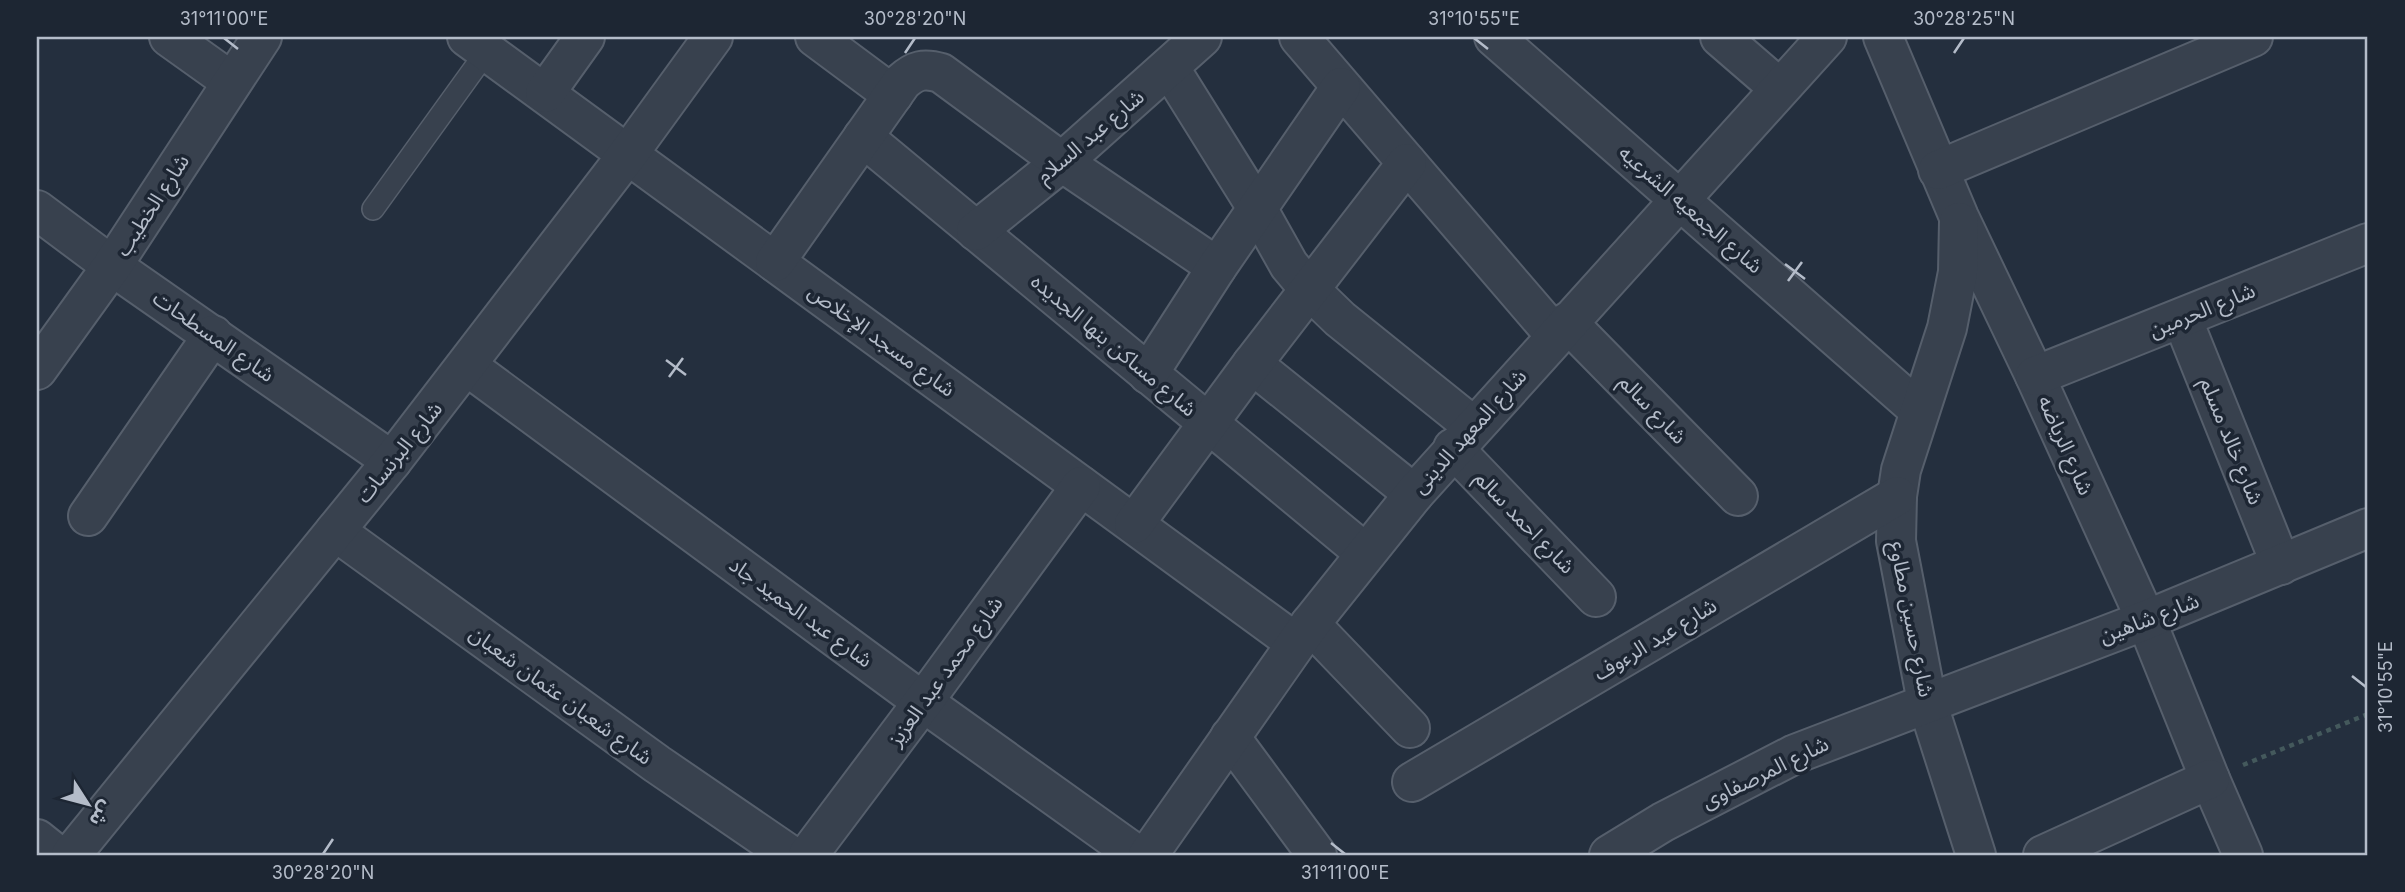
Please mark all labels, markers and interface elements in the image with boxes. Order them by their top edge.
text: 31°11'00"E [180,8,268,29]
text: 30°28'20"N [864,8,966,29]
text: 31°10'55"E [1428,8,1520,29]
text: 30°28'25"N [1913,8,2015,29]
street label: شارع عبد السلام [1031,84,1151,191]
street label: شارع الجمعيه الشرعيه [1612,140,1768,281]
street label: شارع الخطيب [110,149,197,262]
street label: شارع مساكن بنها الجديده [1024,269,1202,424]
street label: شارع الحرمين [2145,277,2260,345]
street label: شارع مسجد الإخلاص [802,278,960,404]
street label: شارع المسطحات [147,285,280,390]
street label: شارع المعهد الدينى [1407,364,1534,500]
street label: شارع سالم [1612,369,1692,451]
street label: شارع خالد مسلم [2192,374,2269,509]
street label: شارع الرياضه [2030,391,2099,500]
street label: شارع البرنسات [351,396,450,509]
street label: شارع احمد سالم [1468,465,1580,581]
street label: شارع حسين مطاوع [1882,539,1939,700]
street label: شارع عبد الحميد جاد [723,552,878,675]
street label: شارع شاهين [2096,588,2203,651]
street label: شارع محمد عبد العزيز [882,591,1010,753]
street label: شارع عبد الرءوف [1589,592,1723,688]
street label: شارع شعبان عثمان شعبان [463,620,657,772]
text: 31°10'55"E [2375,641,2396,733]
street label: شارع المرصفاوى [1698,731,1834,816]
north arrow [52,770,122,840]
text: ش [84,796,118,831]
text: 30°28'20"N [272,862,374,883]
text: 31°11'00"E [1301,862,1389,883]

